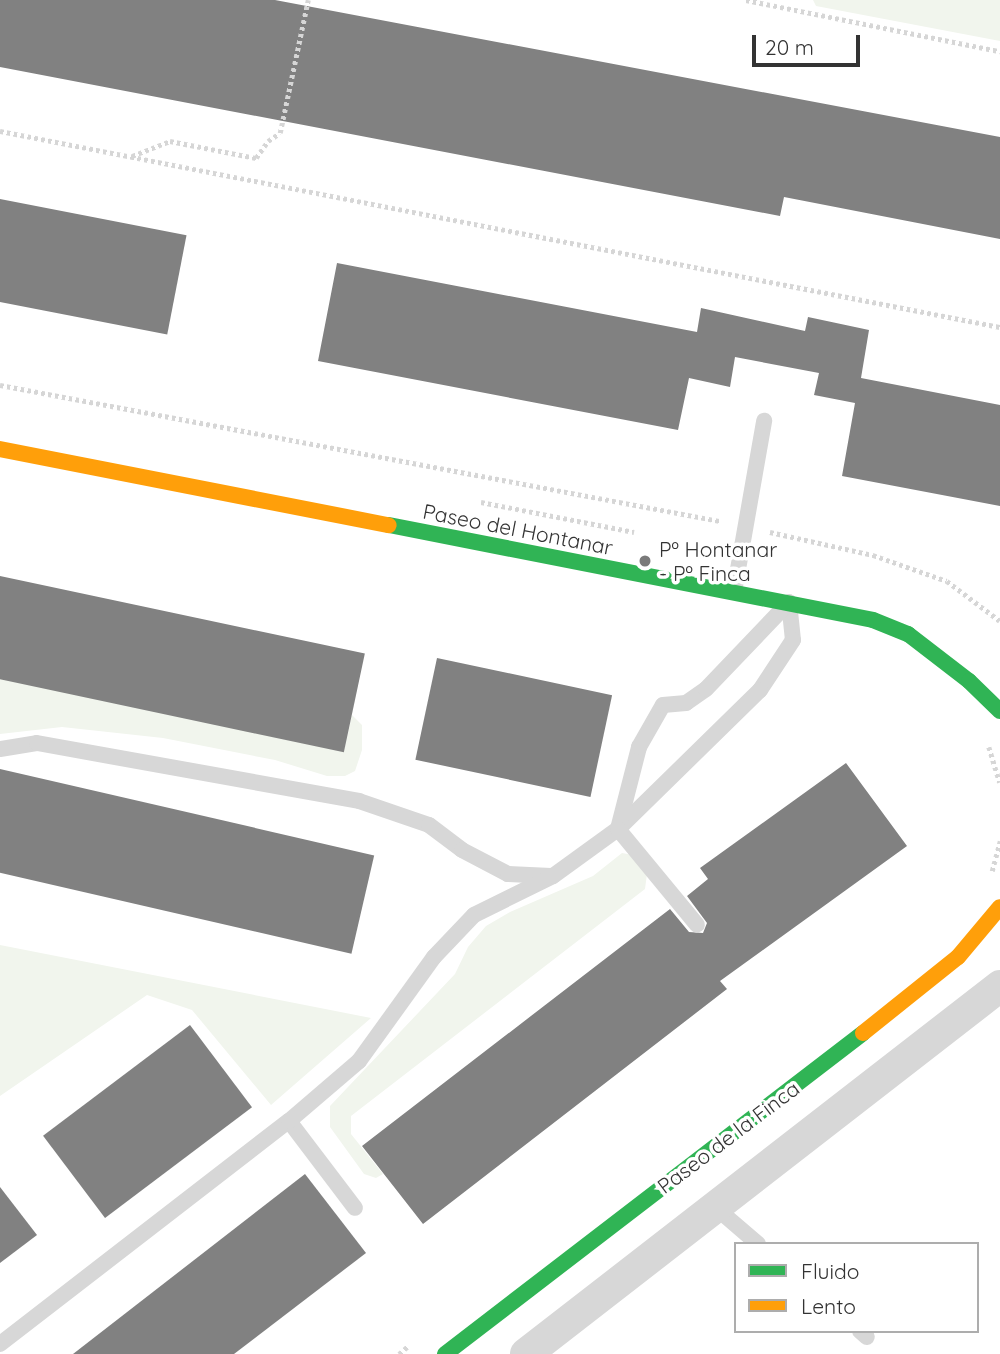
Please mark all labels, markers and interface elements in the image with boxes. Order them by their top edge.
scale bar [755,21,864,65]
text: 20 m [765,34,814,60]
street label: Paseo del Hontanar [421,498,615,560]
place label: Pº Hontanar - Pº Finca [659,536,777,586]
marker: Pº Hontanar - Pº Finca [637,553,653,569]
street label: Paseo de la Finca [652,1075,804,1199]
legend [734,1242,979,1333]
text: Fluido [801,1258,859,1284]
text: Lento [801,1293,856,1319]

